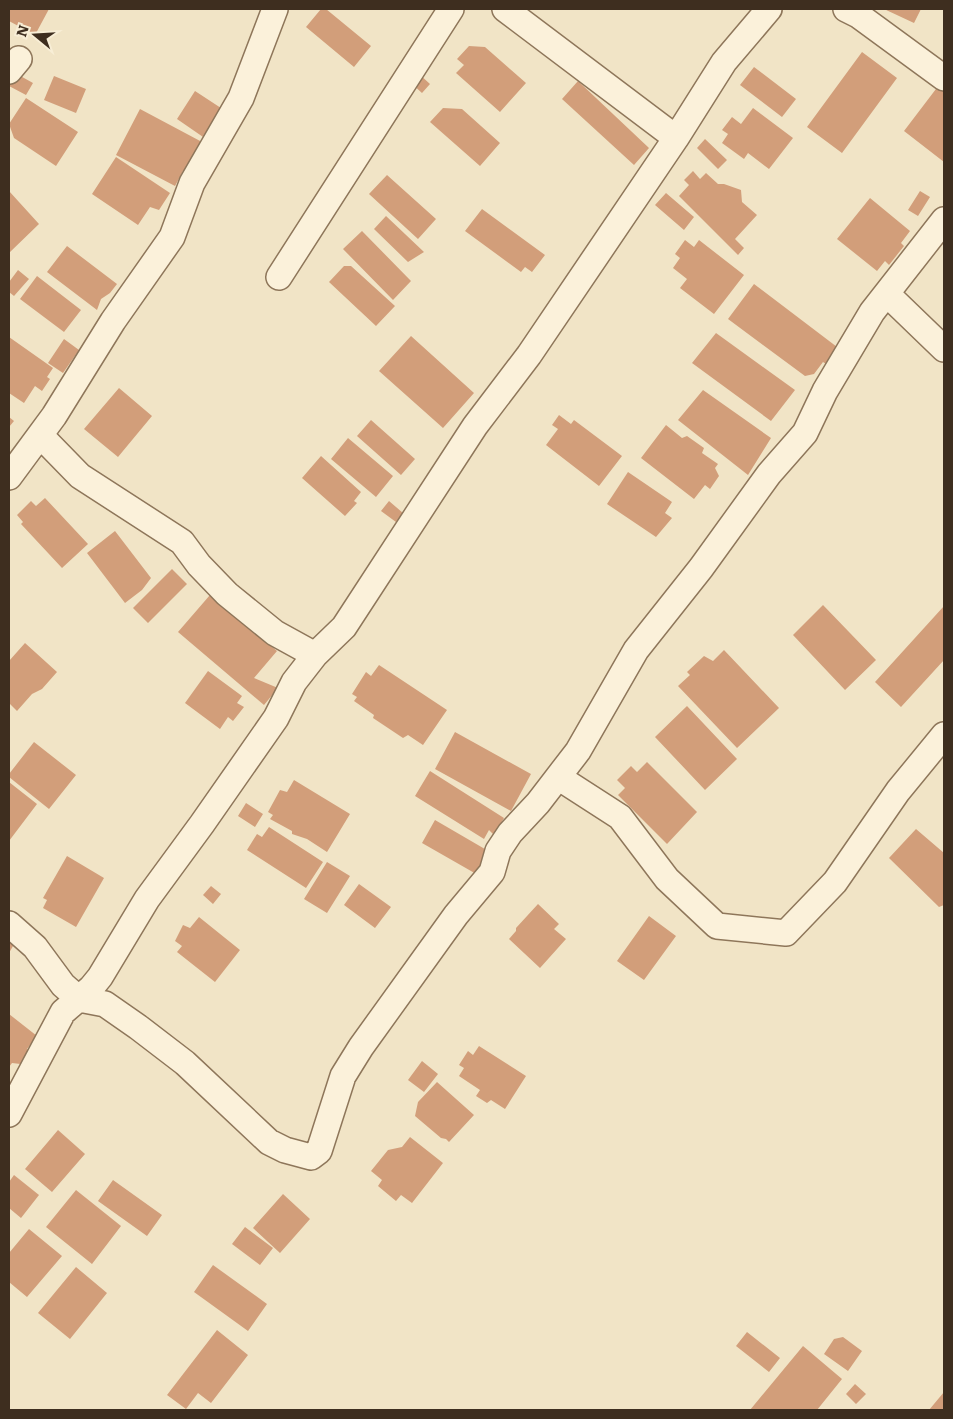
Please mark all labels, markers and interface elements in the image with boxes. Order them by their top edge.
north arrow [10,10,60,60]
text: N [10,22,33,39]

